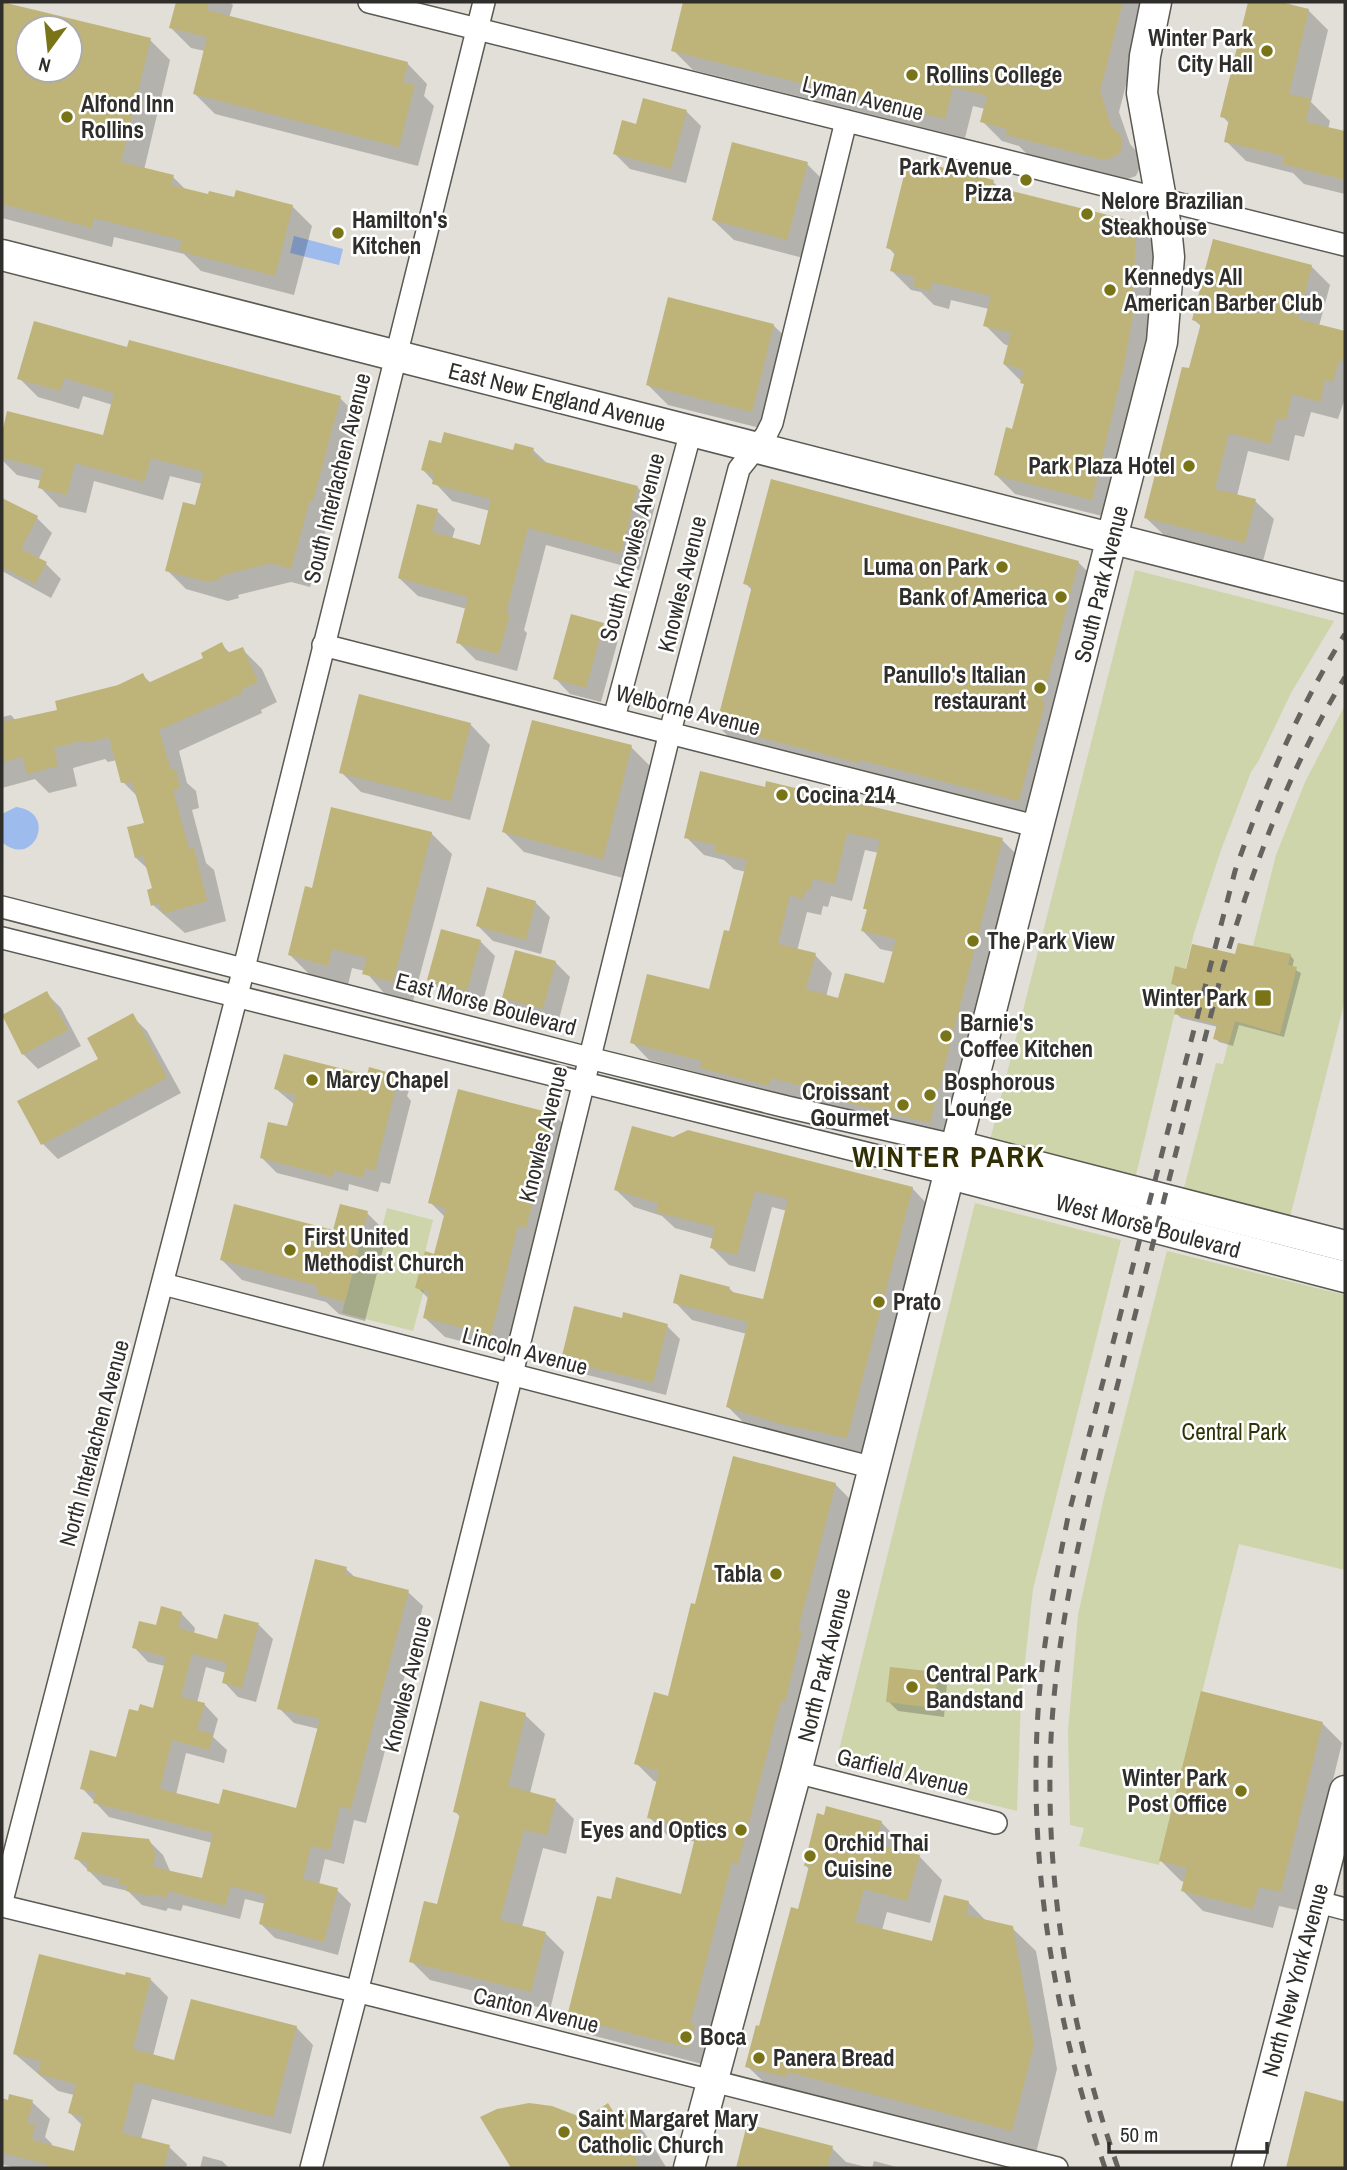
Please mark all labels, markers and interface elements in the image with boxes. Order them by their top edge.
north arrow [14,14,84,84]
place label: Winter Park City Hall [1148,22,1254,79]
marker: Winter Park City Hall [1259,43,1275,59]
text: N [36,51,53,79]
place label: Rollins College [926,59,1062,90]
marker: Rollins College [904,67,920,83]
street label: Lyman Avenue [799,68,927,128]
place label: Alfond Inn Rollins [81,88,174,145]
marker: Alfond Inn Rollins [59,109,75,125]
place label: Park Avenue Pizza [899,151,1012,208]
marker: Park Avenue Pizza [1018,172,1034,188]
place label: Nelore Brazilian Steakhouse [1101,185,1244,242]
place label: Hamilton's Kitchen [352,204,448,261]
marker: Nelore Brazilian Steakhouse [1079,206,1095,222]
marker: Hamilton's Kitchen [330,225,346,241]
place label: Kennedys All American Barber Club [1124,261,1323,318]
marker: Kennedys All American Barber Club [1102,282,1118,298]
street label: East New England Avenue [445,354,669,439]
street label: South Interlachen Avenue [295,369,378,586]
street label: South Knowles Avenue [591,449,672,644]
place label: Park Plaza Hotel [1028,450,1175,481]
marker: Park Plaza Hotel [1181,458,1197,474]
street label: South Park Avenue [1066,502,1135,666]
street label: Knowles Avenue [650,513,713,655]
place label: Luma on Park [863,551,989,582]
marker: Luma on Park [994,559,1010,575]
place label: Bank of America [899,581,1047,612]
marker: Bank of America [1053,589,1069,605]
place label: Panullo's Italian restaurant [883,659,1026,716]
street label: Welborne Avenue [612,677,764,742]
marker: Panullo's Italian restaurant [1032,680,1048,696]
place label: Cocina 214 [796,779,896,810]
marker: Cocina 214 [774,787,790,803]
place label: The Park View [987,925,1115,956]
marker: The Park View [965,933,981,949]
street label: East Morse Boulevard [393,965,580,1043]
place label: Winter Park [1142,982,1248,1013]
marker: Winter Park [1253,988,1273,1008]
place label: Barnie's Coffee Kitchen [960,1007,1093,1064]
marker: Barnie's Coffee Kitchen [938,1028,954,1044]
street label: Knowles Avenue [511,1063,574,1205]
place label: Marcy Chapel [326,1064,449,1095]
place label: Bosphorous Lounge [944,1066,1055,1123]
marker: Marcy Chapel [304,1072,320,1088]
place label: Croissant Gourmet [802,1076,889,1133]
marker: Bosphorous Lounge [922,1087,938,1103]
marker: Croissant Gourmet [895,1097,911,1113]
district label: WINTER PARK [852,1136,1046,1176]
street label: West Morse Boulevard [1052,1186,1244,1265]
place label: First United Methodist Church [304,1221,464,1278]
marker: First United Methodist Church [282,1242,298,1258]
place label: Prato [893,1286,941,1317]
marker: Prato [871,1294,887,1310]
street label: Lincoln Avenue [459,1319,591,1382]
street label: North Interlachen Avenue [51,1336,136,1550]
park label: Central Park [1182,1416,1287,1447]
place label: Tabla [714,1558,763,1589]
marker: Tabla [768,1566,784,1582]
street label: North Park Avenue [789,1584,858,1745]
street label: Knowles Avenue [375,1613,438,1755]
place label: Central Park Bandstand [926,1658,1038,1715]
marker: Central Park Bandstand [904,1679,920,1695]
street label: Garfield Avenue [834,1740,972,1803]
place label: Winter Park Post Office [1122,1762,1228,1819]
marker: Winter Park Post Office [1233,1783,1249,1799]
place label: Eyes and Optics [580,1814,727,1845]
marker: Eyes and Optics [733,1822,749,1838]
place label: Orchid Thai Cuisine [824,1827,929,1884]
marker: Orchid Thai Cuisine [802,1848,818,1864]
street label: North New York Avenue [1254,1880,1335,2080]
street label: Canton Avenue [470,1979,602,2040]
place label: Boca [700,2021,747,2052]
marker: Boca [678,2029,694,2045]
place label: Panera Bread [773,2042,895,2073]
marker: Panera Bread [751,2050,767,2066]
place label: Saint Margaret Mary Catholic Church [578,2103,759,2160]
scale bar [1109,2110,1266,2154]
text: 50 m [1120,2120,1158,2149]
marker: Saint Margaret Mary Catholic Church [556,2124,572,2140]

